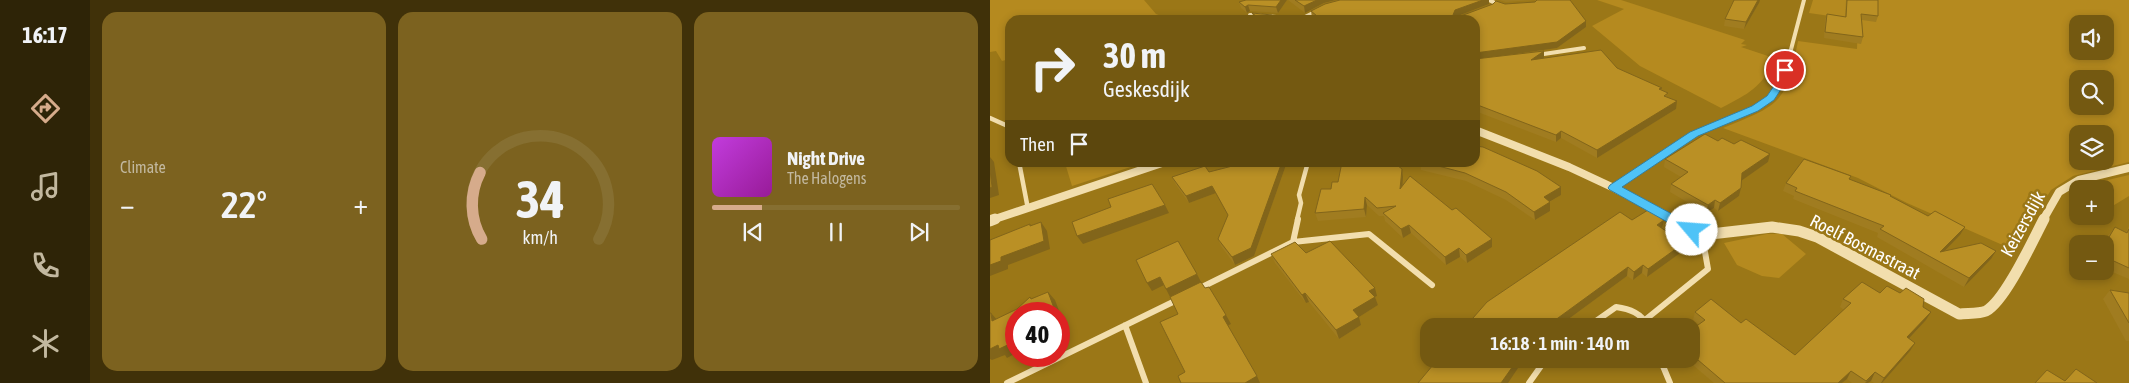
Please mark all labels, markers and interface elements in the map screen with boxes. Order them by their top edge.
map controls [2069,15,2114,280]
button: sound [2069,15,2114,60]
text: 16:17 [22,22,68,48]
icon: right [1020,35,1085,100]
text: 30 m [1103,35,1166,75]
pin [1764,49,1806,91]
icon: arrive [1771,56,1799,84]
button: search [2069,70,2114,115]
text: Geskesdijk [1103,76,1190,102]
icon: directions [28,91,63,126]
button: layers [2069,125,2114,170]
icon: arrive [1065,130,1093,158]
text: Then [1020,133,1055,155]
text: Night Drive [787,147,865,169]
text: Climate [120,158,166,176]
icon: music [28,169,63,204]
text: 34 [516,169,564,229]
text: The Halogens [787,169,867,187]
button: + [2069,180,2114,225]
text: 22° [221,183,267,226]
street label: Keizersdijk [1996,187,2049,260]
text: − [120,188,135,220]
text: + [353,188,368,220]
position arrow [1665,203,1717,255]
street label: Roelf Bosmastraat [1807,210,1924,283]
icon: previous [739,218,767,246]
icon: pause [822,218,850,246]
icon: next [905,218,933,246]
text: km/h [522,227,558,248]
button: − [2069,235,2114,280]
icon: phone [28,248,63,283]
speed limit sign: 40 [1005,302,1070,367]
icon: climate [28,326,63,361]
text: 16:18 · 1 min · 140 m [1490,332,1630,354]

